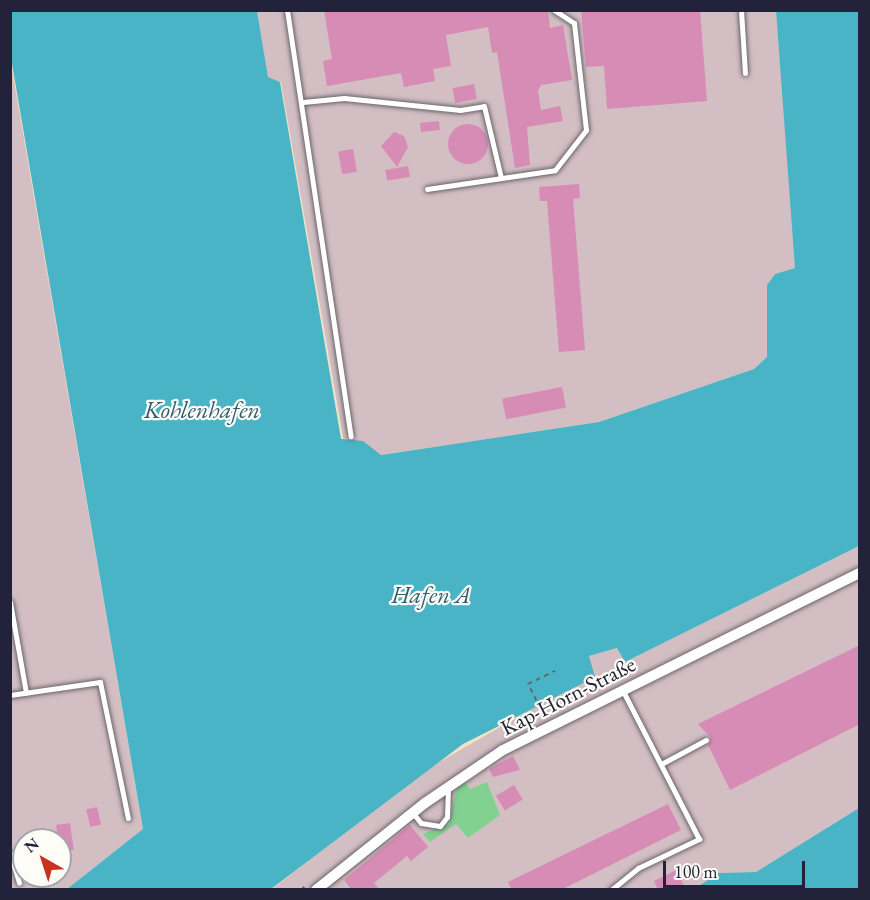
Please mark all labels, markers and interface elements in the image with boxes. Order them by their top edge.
water label: Kohlenhafen [144,396,260,424]
water label: Hafen A [392,581,470,609]
street label: Kap-Horn-Straße [496,651,640,741]
north arrow [12,828,72,888]
text: N [20,833,43,857]
scale bar [666,849,808,887]
text: 100 m [674,860,718,883]

